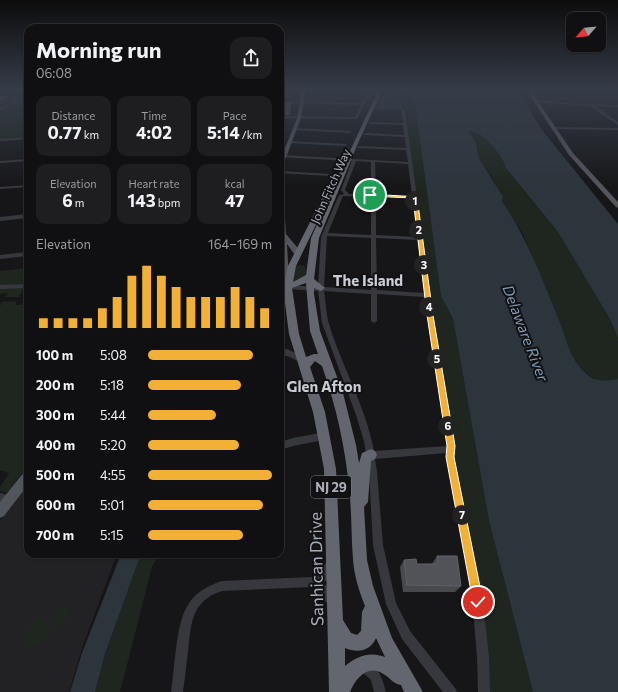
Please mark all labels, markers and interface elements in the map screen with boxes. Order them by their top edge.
north arrow [566,12,606,52]
map controls [566,12,606,52]
text: Morning run [36,36,162,63]
button: share [230,37,272,79]
text: 06:08 [36,65,72,81]
text: Distance [51,109,95,122]
text: Time [141,109,167,122]
text: Pace [223,109,247,122]
text: 0.77 [47,122,82,143]
text: 4:02 [136,122,172,143]
text: 5:14 [207,122,240,143]
text: km [82,128,99,141]
text: /km [240,128,262,141]
street label: John Fitch Way [307,146,354,226]
text: Elevation [50,177,97,190]
text: Heart rate [128,177,180,190]
text: kcal [225,177,245,190]
pin [353,178,387,212]
icon: arrive [359,184,381,206]
text: 6 [62,190,73,211]
text: 143 [128,190,156,211]
text: 47 [225,190,244,211]
pin: 1 [405,191,425,211]
text: 1 [413,194,417,207]
text: m [73,196,84,209]
text: bpm [156,196,180,209]
pin: 2 [409,220,429,240]
text: 2 [416,223,422,236]
text: Elevation [36,236,91,252]
text: 164–169 m [208,236,272,252]
pin: 3 [414,255,434,275]
text: 3 [421,258,427,271]
district label: The Island [333,271,403,289]
water label: Delaware River [499,282,553,385]
pin: 4 [419,297,439,317]
text: 4 [426,300,432,313]
text: 100 m [36,347,73,363]
text: 5:08 [100,347,127,363]
pin: 5 [427,349,447,369]
text: 5 [434,352,440,365]
text: 200 m [36,377,74,393]
text: 5:18 [100,377,124,393]
district label: Glen Afton [286,377,362,395]
text: 300 m [36,407,75,423]
text: 5:44 [100,407,126,423]
pin: 6 [438,416,458,436]
text: 6 [445,419,451,432]
text: 400 m [36,437,75,453]
text: 5:20 [100,437,126,453]
text: 500 m [36,467,75,483]
text: 4:55 [100,467,126,483]
road number: NJ 29 [311,476,351,498]
text: 600 m [36,497,75,513]
text: 5:01 [100,497,125,513]
pin: 7 [452,505,472,525]
text: 7 [459,508,465,521]
street label: Sanhican Drive [305,512,327,626]
text: 700 m [36,527,74,543]
text: 5:15 [100,527,124,543]
pin [461,585,495,619]
icon: check [467,591,489,613]

